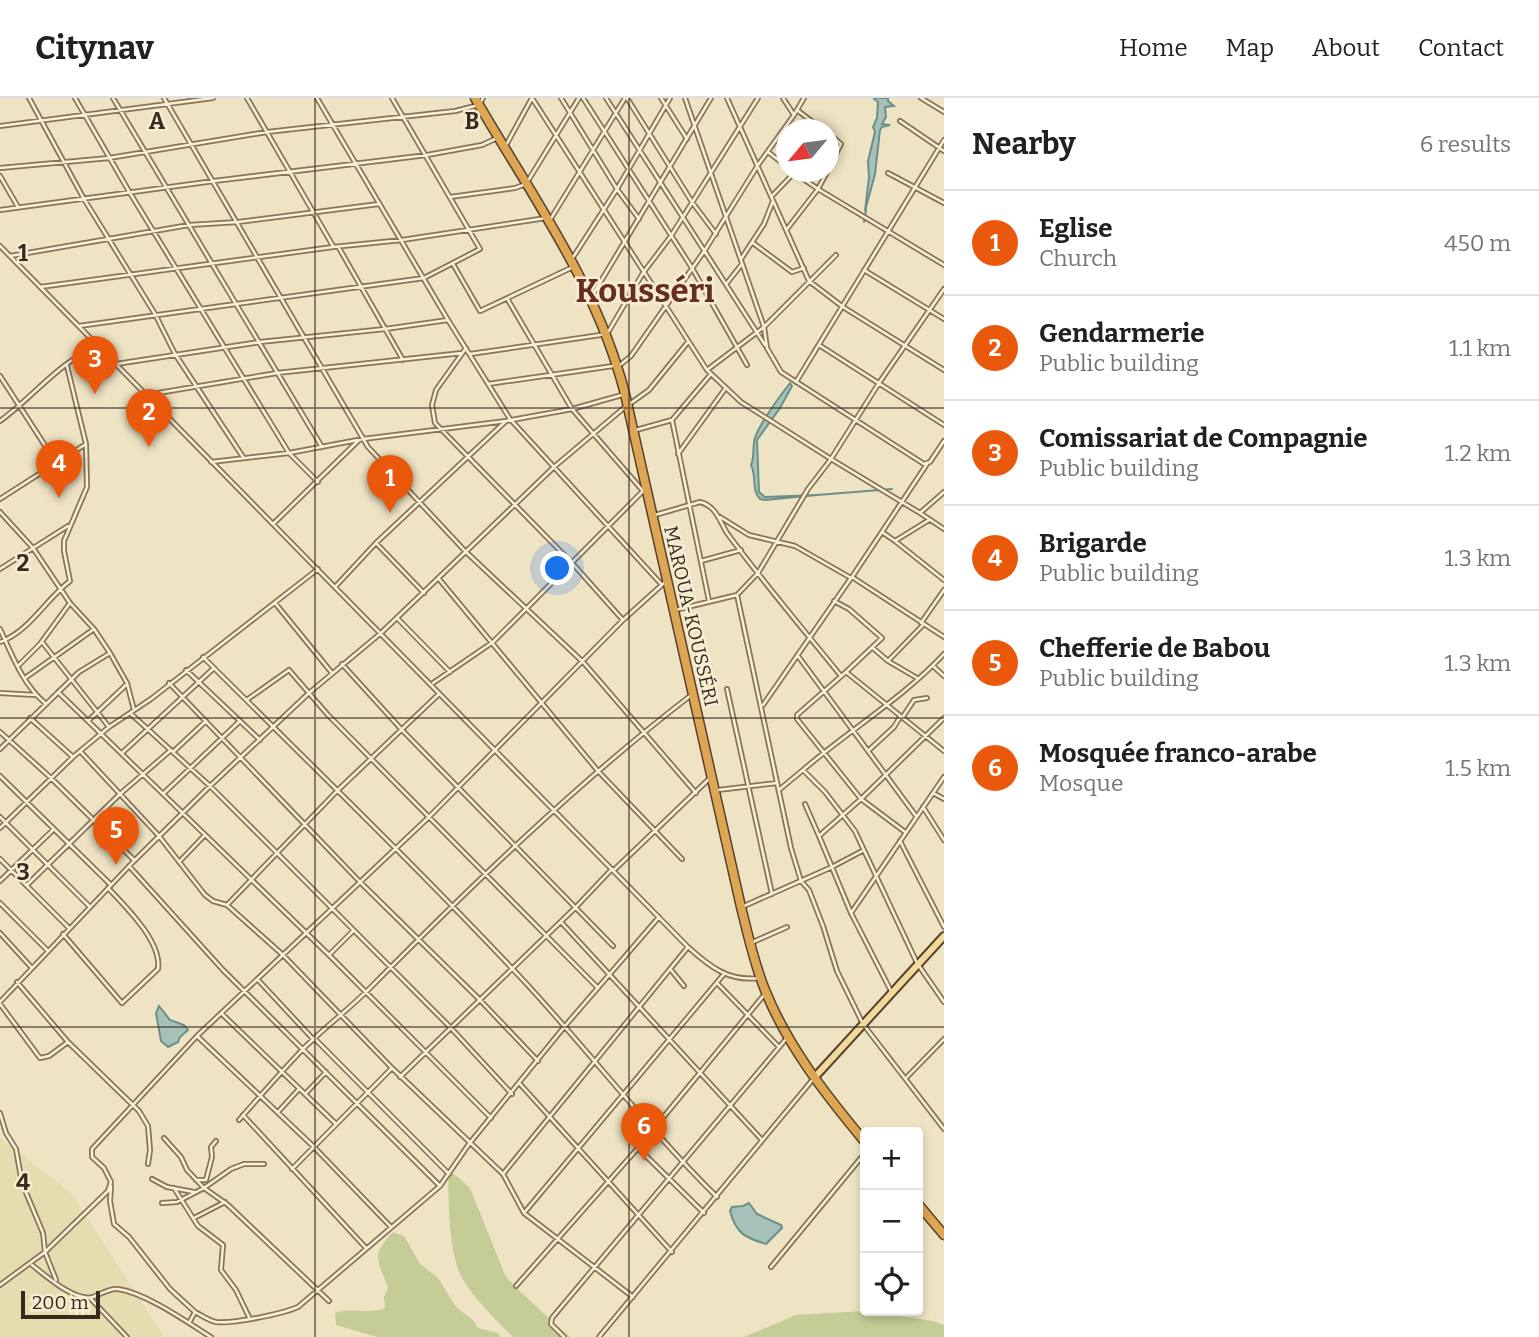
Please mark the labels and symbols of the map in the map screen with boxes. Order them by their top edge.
text: A [149,107,166,135]
text: B [465,107,479,135]
north arrow [776,119,839,182]
text: 1 [18,239,28,267]
district label: Kousséri [575,271,715,311]
pin: 3 [72,336,118,394]
pin: 2 [126,389,172,447]
pin: 4 [36,440,82,498]
pin: 1 [367,455,413,513]
street label: MAROUA-KOUSSÉRI [659,523,723,709]
text: 2 [17,549,30,577]
your location [540,551,574,585]
pin: 5 [93,807,139,865]
text: 3 [16,858,30,886]
pin: 6 [621,1103,667,1161]
text: 4 [16,1168,30,1196]
scale bar [21,1288,100,1320]

